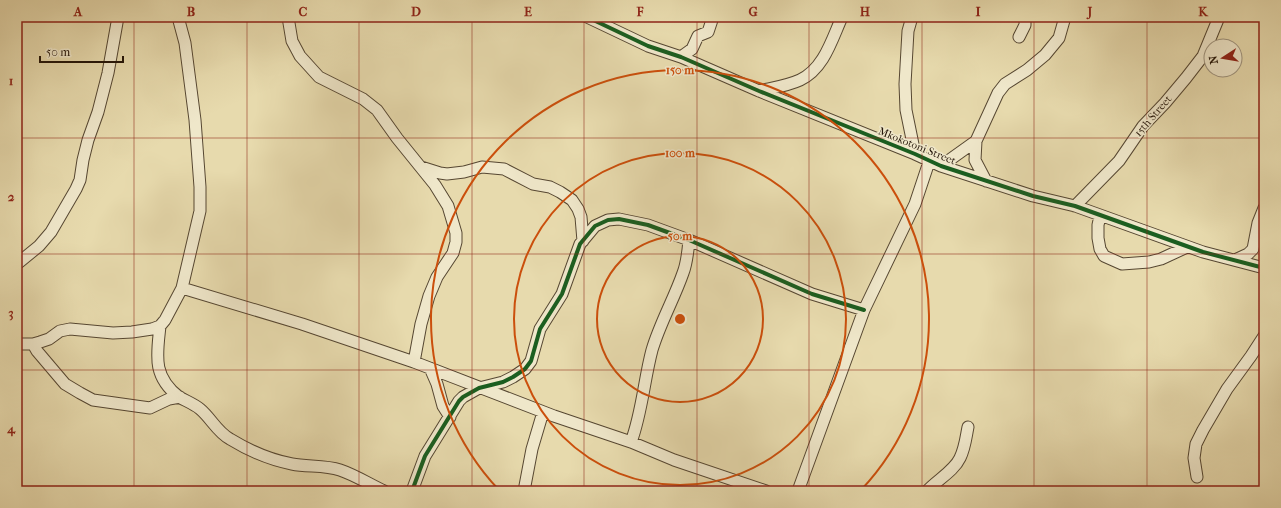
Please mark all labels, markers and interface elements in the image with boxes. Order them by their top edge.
text: A [73,4,83,19]
text: B [187,4,196,19]
text: C [299,4,308,19]
text: D [411,4,421,19]
text: E [524,4,532,19]
text: F [636,4,644,19]
text: G [748,4,758,19]
text: H [860,4,871,19]
text: I [975,4,981,19]
text: J [1086,4,1093,20]
text: K [1198,4,1209,19]
scale bar [40,38,123,64]
north arrow [1203,38,1243,78]
text: 50 m [46,45,70,59]
text: N [1206,54,1221,65]
text: 150 m [666,63,695,77]
text: 1 [9,73,14,88]
street label: 15th Street [1132,93,1174,139]
street label: Mkokotoni Street [876,125,958,168]
text: 100 m [665,146,696,160]
text: 2 [8,189,15,204]
text: 50 m [668,229,693,243]
text: 3 [8,305,14,321]
centre of rings [673,312,687,326]
text: 4 [6,421,16,437]

